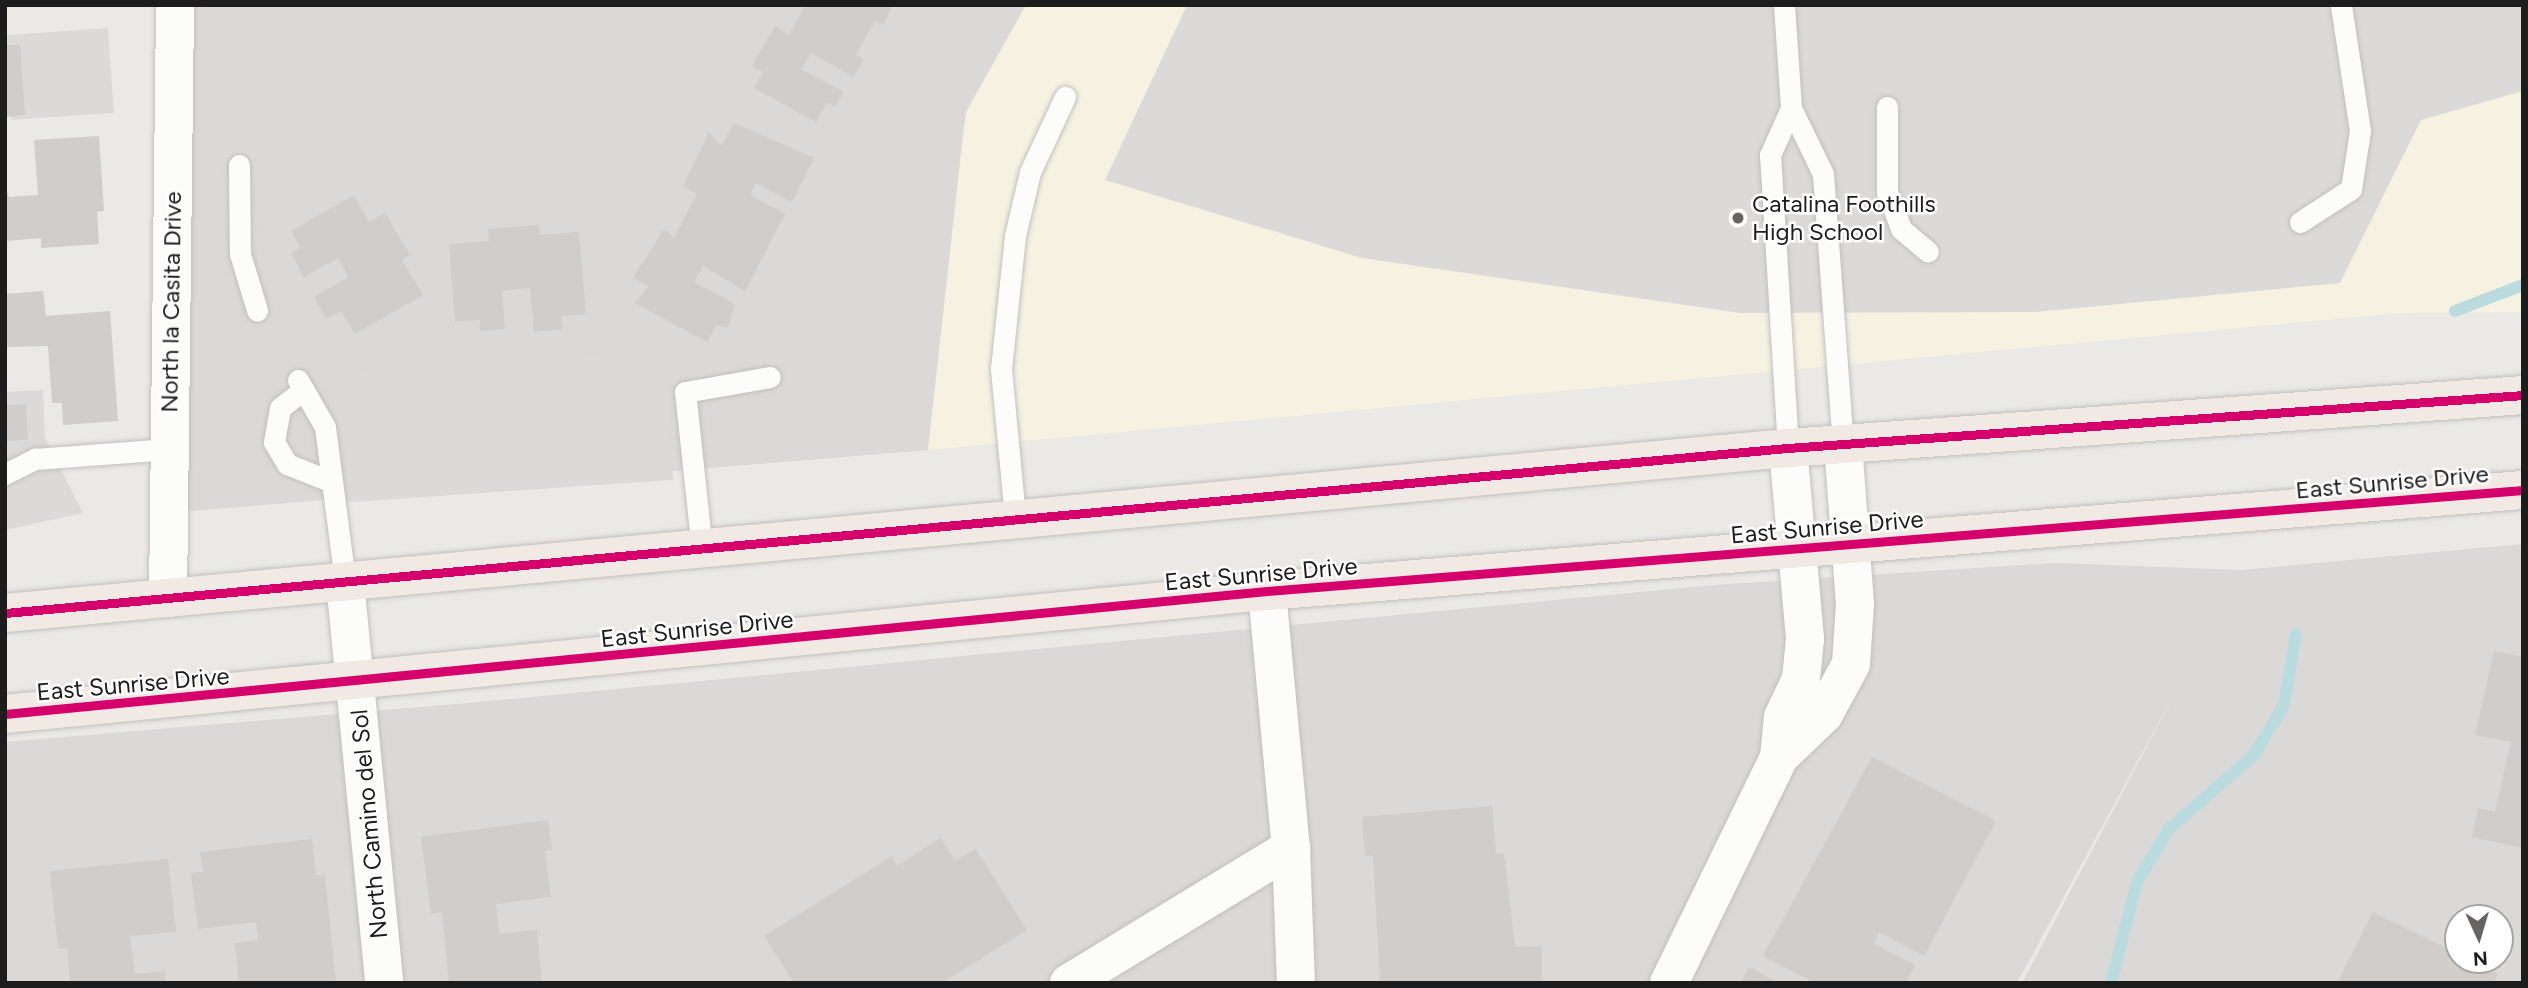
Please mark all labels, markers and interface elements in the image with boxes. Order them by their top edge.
place label: Catalina Foothills High School [1752,190,1936,246]
street label: North la Casita Drive [155,191,187,413]
marker: Catalina Foothills High School [1730,210,1746,226]
street label: East Sunrise Drive [2294,459,2490,505]
street label: East Sunrise Drive [1729,504,1925,550]
street label: East Sunrise Drive [1163,551,1359,597]
street label: East Sunrise Drive [599,605,795,653]
street label: East Sunrise Drive [35,661,231,707]
street label: North Camino del Sol [345,708,393,940]
north arrow [2444,904,2514,974]
text: N [2472,946,2488,970]

